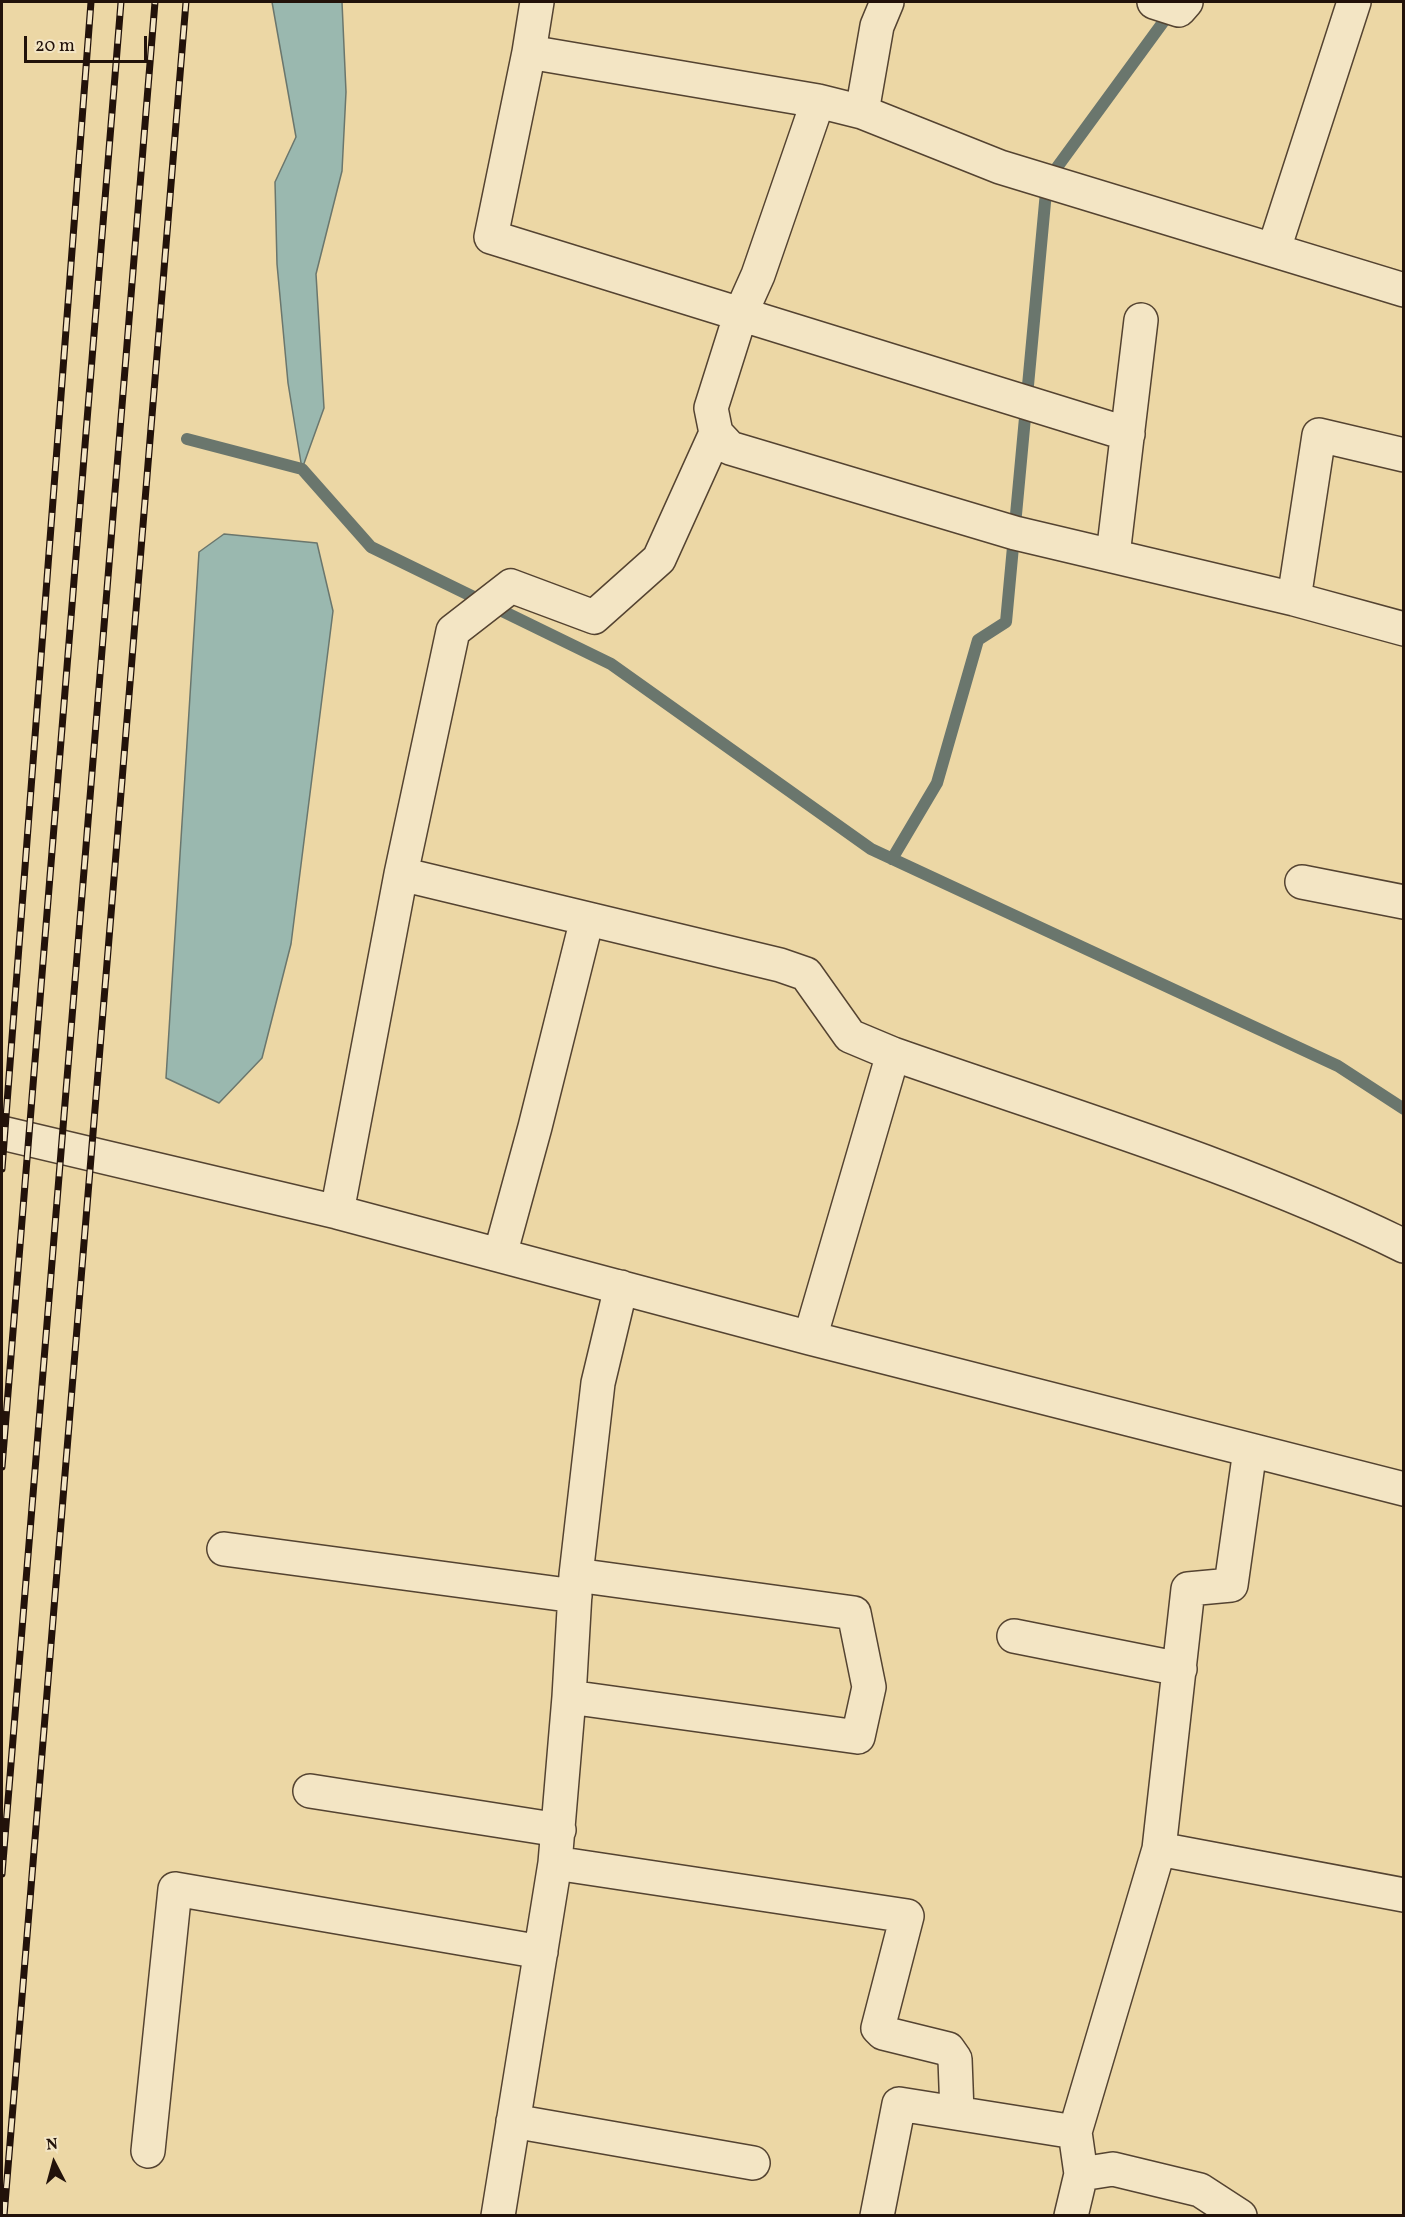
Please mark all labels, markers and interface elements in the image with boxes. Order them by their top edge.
scale bar [27,24,150,62]
text: 20 m [35,34,75,59]
north arrow [24,2133,84,2193]
text: N [45,2134,59,2157]

